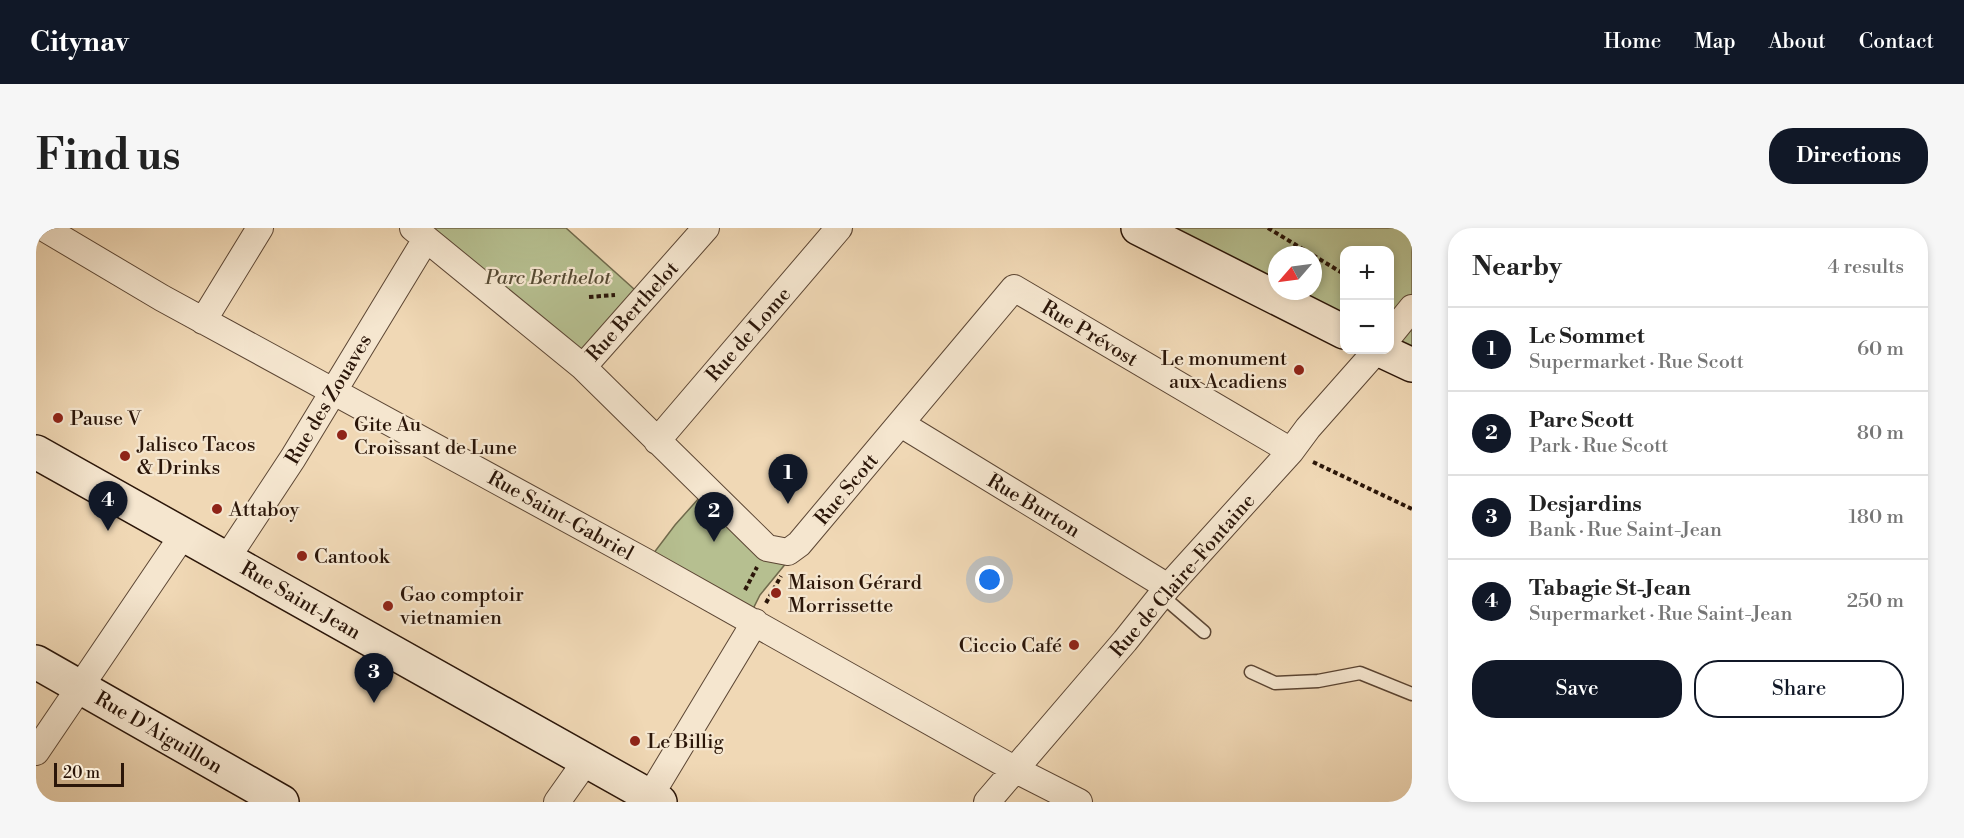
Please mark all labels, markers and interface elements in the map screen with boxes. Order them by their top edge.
text: Citynav [30,25,129,60]
text: Home [1604,29,1661,55]
text: Map [1694,29,1736,55]
text: About [1769,29,1826,55]
text: Contact [1859,29,1934,55]
button: Directions [1769,128,1928,184]
text: Find us [36,130,180,183]
north arrow [1268,246,1322,300]
map controls [1340,246,1394,354]
button: + [1340,246,1394,300]
text: Nearby [1472,251,1562,283]
text: 4 results [1827,255,1904,280]
street label: Rue Berthelot [582,257,685,367]
park label: Parc Berthelot [484,266,611,291]
street label: Rue de Lome [701,283,797,387]
street label: Rue Prévost [1036,296,1142,373]
button: − [1340,300,1394,354]
text: Le Sommet [1529,323,1644,350]
street label: Rue des Zouaves [280,330,378,470]
text: 1 [1487,337,1496,362]
text: 60 m [1857,337,1904,362]
place label: Le monument aux Acadiens [1161,347,1287,395]
text: Supermarket · Rue Scott [1529,350,1744,375]
marker: Le monument aux Acadiens [1292,363,1306,377]
place label: Pause V [70,407,142,432]
text: Parc Scott [1529,407,1634,434]
marker: Pause V [51,411,65,425]
place label: Gite Au Croissant de Lune [354,413,517,461]
text: 2 [1485,421,1498,446]
text: 80 m [1857,421,1904,446]
marker: Gite Au Croissant de Lune [335,428,349,442]
place label: Jalisco Tacos & Drinks [136,433,255,481]
text: Park · Rue Scott [1529,434,1668,459]
marker: Jalisco Tacos & Drinks [118,449,132,463]
street label: Rue Scott [810,449,884,531]
pin: 1 [768,454,807,504]
street label: Rue Saint-Gabriel [483,466,638,567]
street label: Rue Burton [982,469,1084,544]
pin: 4 [88,482,128,531]
street label: Rue de Claire-Fontaine [1105,489,1261,663]
text: Desjardins [1529,491,1642,518]
pin: 2 [694,492,734,542]
place label: Attaboy [228,498,300,523]
marker: Attaboy [210,502,224,516]
text: 3 [1485,505,1498,530]
text: 180 m [1849,505,1904,530]
text: Bank · Rue Saint-Jean [1529,518,1722,543]
place label: Cantook [314,545,391,570]
marker: Cantook [295,549,309,563]
street label: Rue Saint-Jean [236,557,365,646]
your location [975,565,1004,594]
place label: Maison Gérard Morrissette [788,571,922,619]
text: Tabagie St-Jean [1529,575,1691,602]
place label: Gao comptoir vietnamien [399,583,524,631]
marker: Maison Gérard Morrissette [769,586,783,600]
text: 4 [1485,589,1498,614]
text: 250 m [1847,589,1904,614]
marker: Gao comptoir vietnamien [381,599,395,613]
text: Supermarket · Rue Saint-Jean [1529,602,1792,627]
place label: Ciccio Café [959,634,1062,659]
marker: Ciccio Café [1067,638,1081,652]
pin: 3 [354,654,394,703]
button: Save [1472,660,1682,718]
button: Share [1694,660,1904,718]
street label: Rue D'Aiguillon [90,687,227,780]
place label: Le Billig [647,730,725,755]
marker: Le Billig [628,734,642,748]
scale bar [54,760,124,788]
text: 20 m [63,763,100,783]

